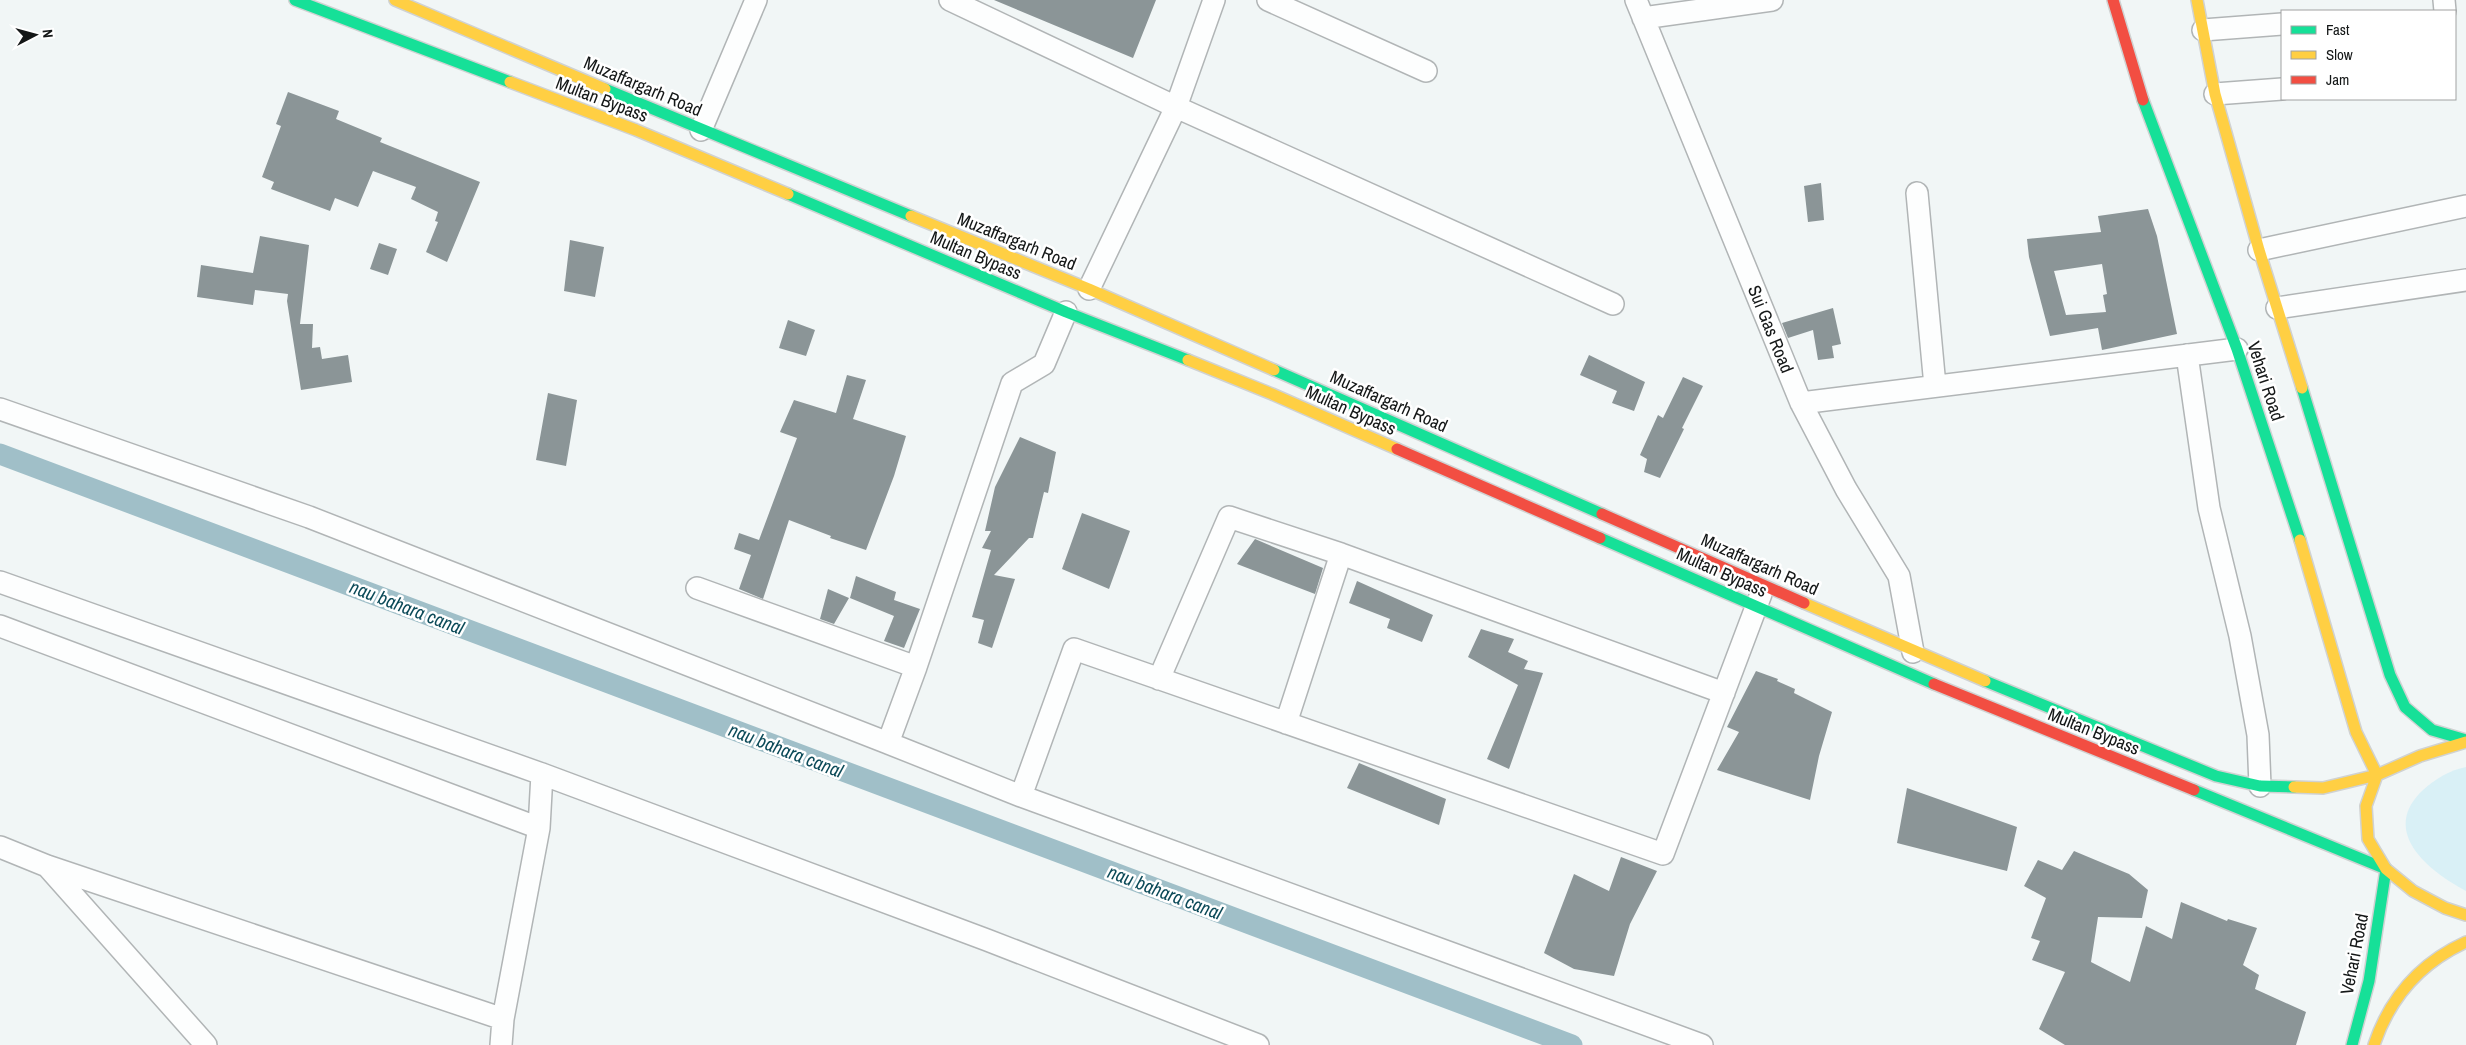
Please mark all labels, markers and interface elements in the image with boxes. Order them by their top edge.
north arrow [10,10,60,60]
legend [2281,10,2456,100]
text: Fast [2326,19,2350,40]
text: N [39,29,57,39]
text: Slow [2326,44,2353,65]
street label: Muzaffargarh Road [580,50,706,122]
text: Jam [2326,69,2349,90]
street label: Multan Bypass [552,70,652,128]
street label: Muzaffargarh Road [954,206,1080,276]
street label: Multan Bypass [927,225,1025,285]
street label: Sui Gas Road [1742,281,1800,377]
street label: Vehari Road [2241,338,2291,424]
street label: Muzaffargarh Road [1326,364,1452,438]
street label: Multan Bypass [1302,379,1400,441]
street label: Muzaffargarh Road [1697,527,1823,601]
street label: Multan Bypass [1673,541,1771,603]
water label: nau bahara canal [346,573,468,641]
street label: Multan Bypass [2044,701,2144,761]
water label: nau bahara canal [725,716,847,784]
water label: nau bahara canal [1104,858,1226,926]
street label: Vehari Road [2334,911,2374,997]

